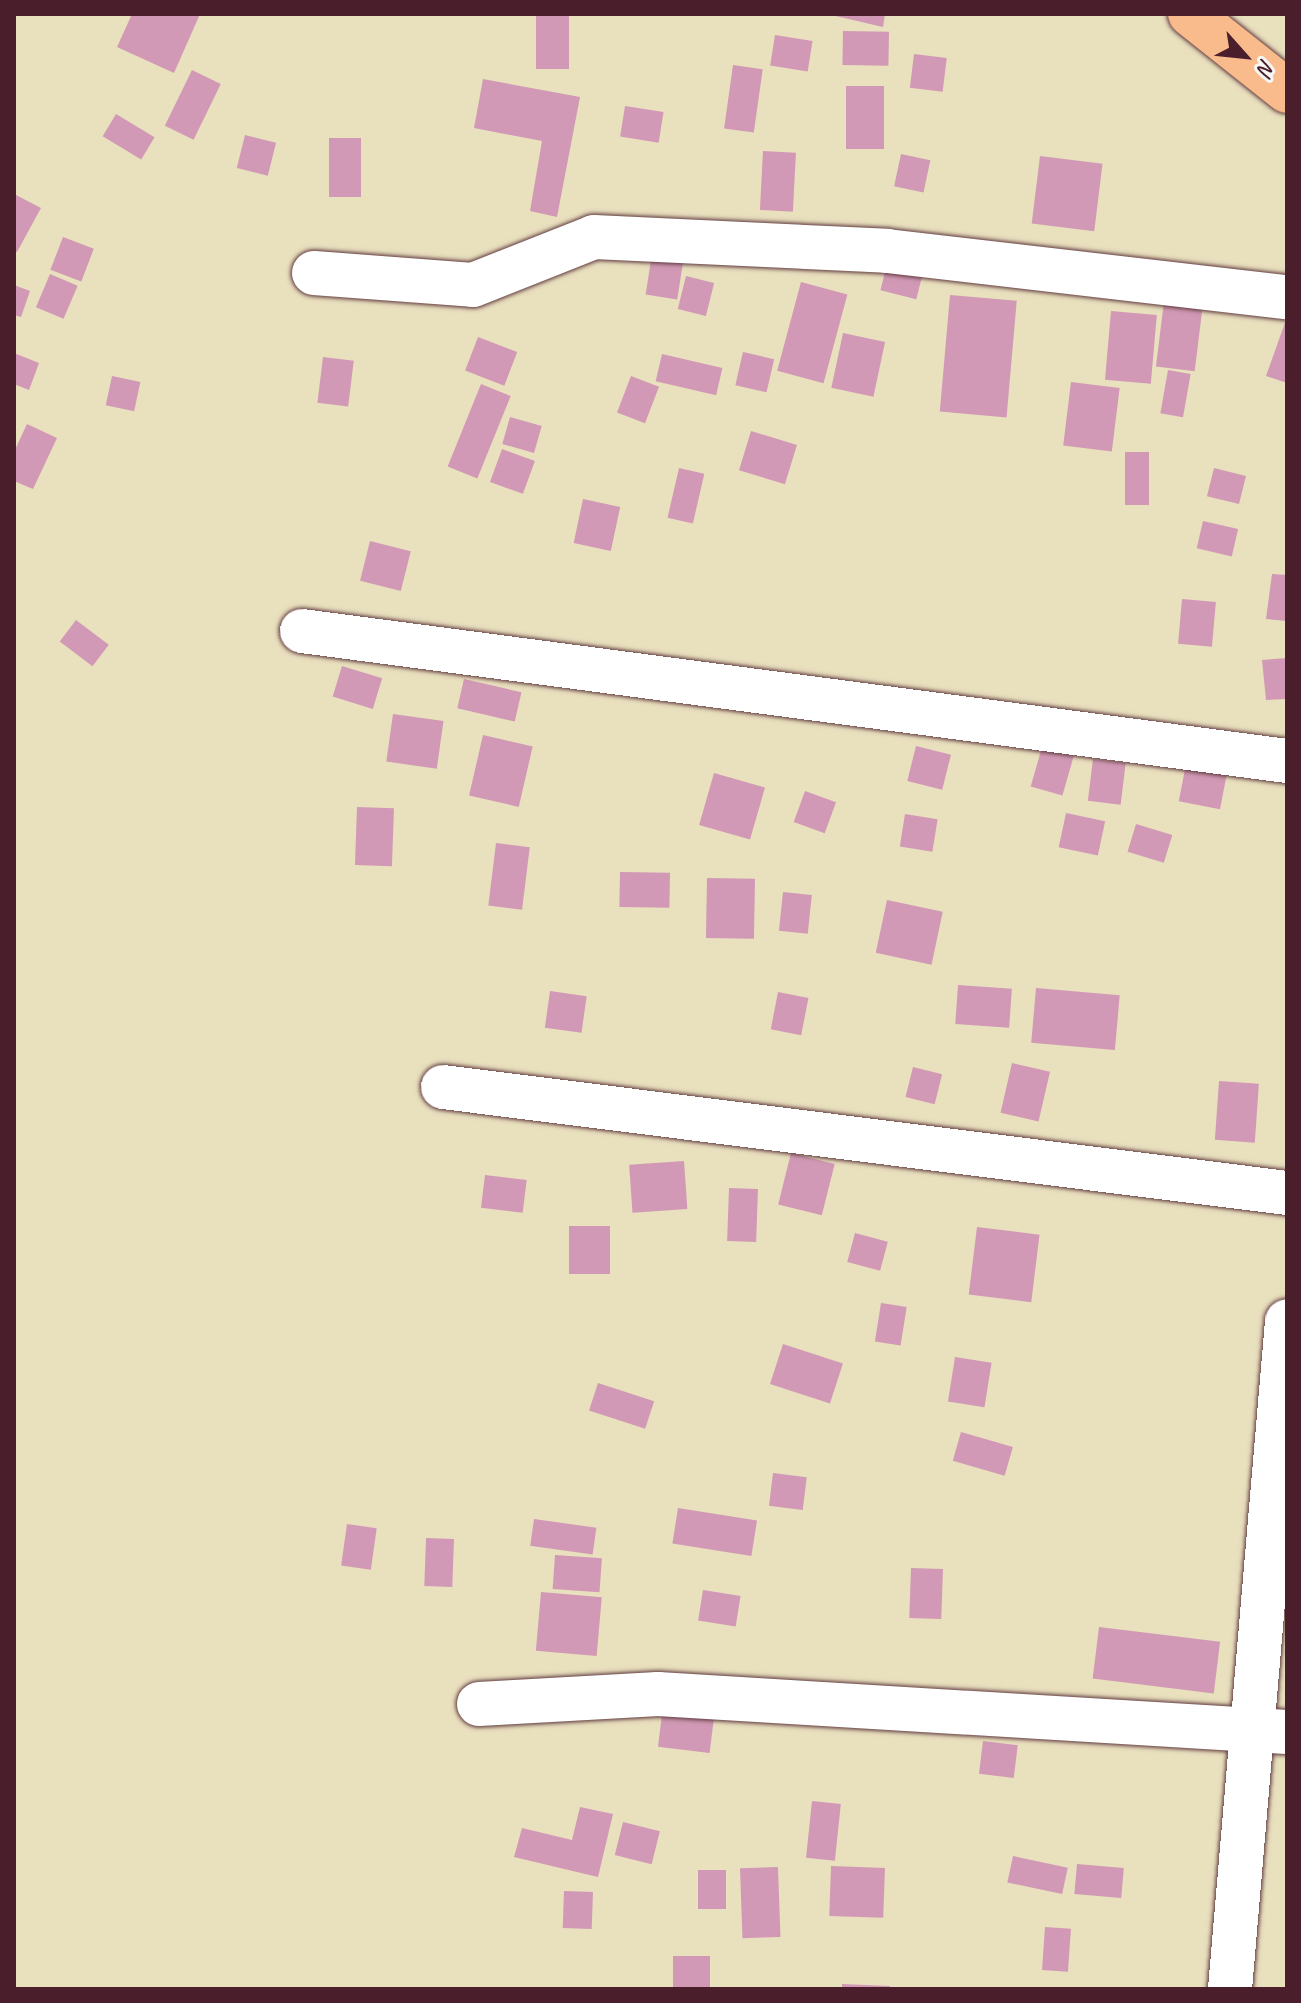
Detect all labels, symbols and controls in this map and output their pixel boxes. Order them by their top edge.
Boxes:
north arrow [1205,16,1285,96]
text: N [1251,54,1282,79]

